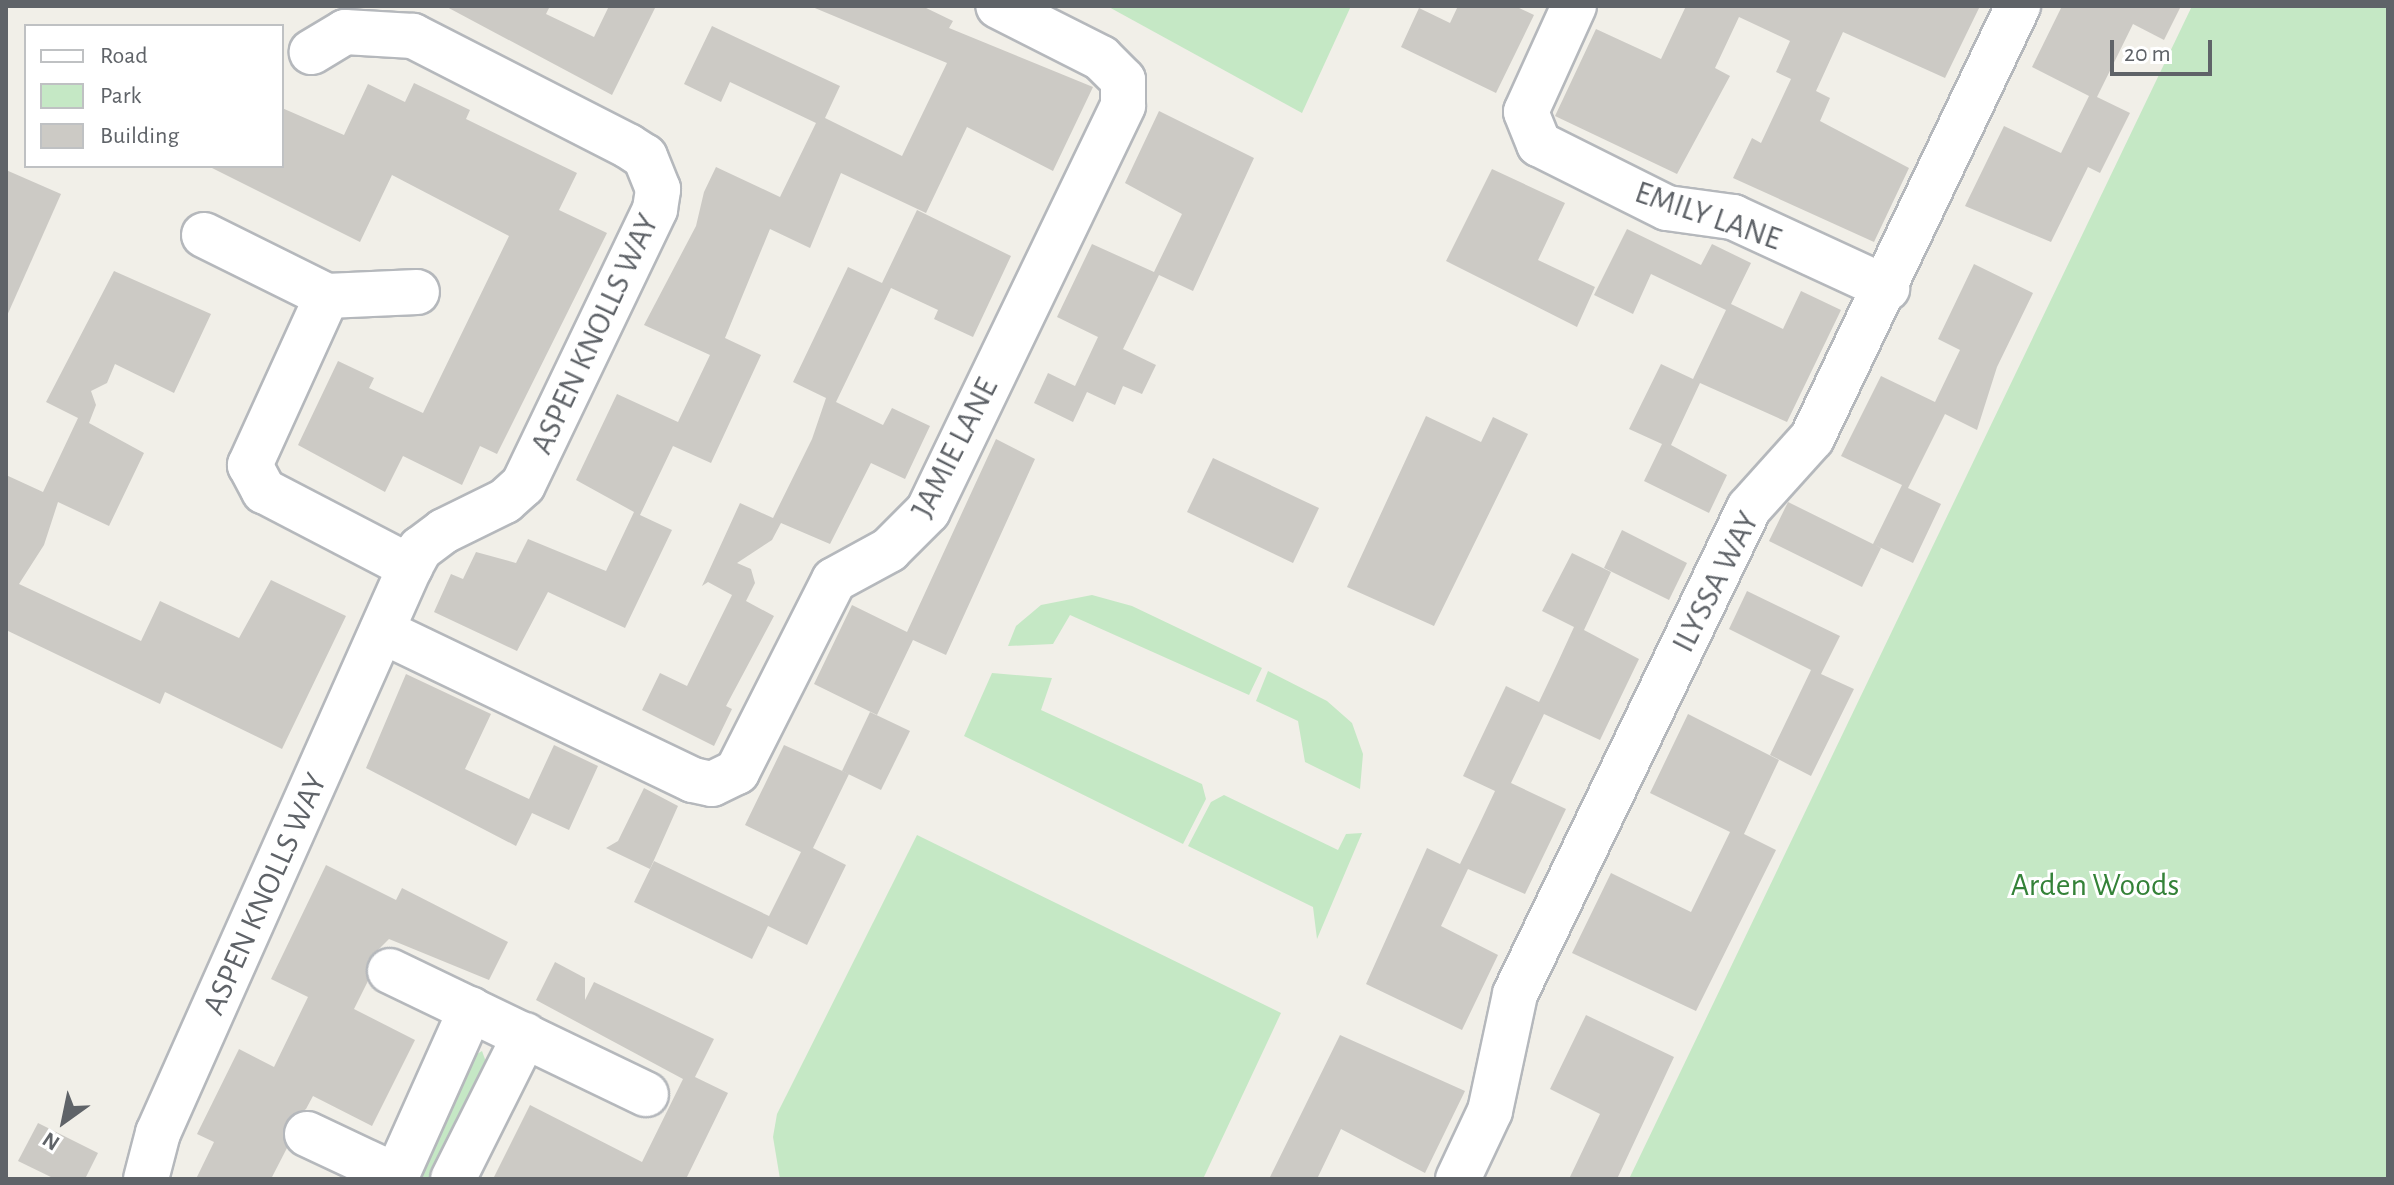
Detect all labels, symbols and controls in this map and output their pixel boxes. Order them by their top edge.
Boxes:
legend [24,24,284,168]
scale bar [2114,24,2216,74]
text: 20 m [2124,42,2171,66]
text: Road [100,44,148,68]
text: Park [100,84,141,108]
text: Building [100,124,179,148]
street label: EMILY LANE [1630,173,1786,259]
street label: ASPEN KNOLLS WAY [523,208,667,460]
street label: JAMIE LANE [903,372,1007,524]
street label: ILYSSA WAY [1664,505,1768,659]
street label: ASPEN KNOLLS WAY [194,767,336,1021]
park label: Arden Woods [2011,866,2179,904]
north arrow [24,1081,104,1161]
text: N [39,1128,63,1155]

